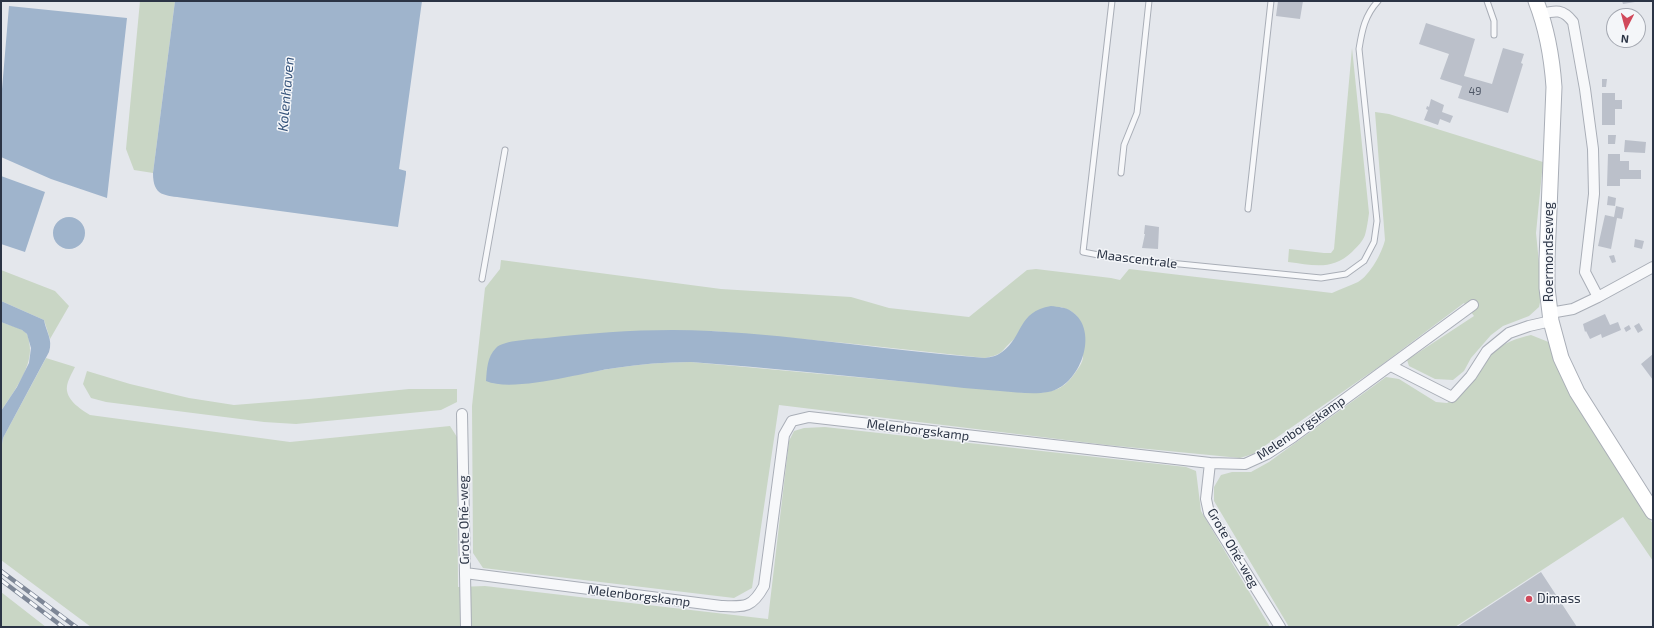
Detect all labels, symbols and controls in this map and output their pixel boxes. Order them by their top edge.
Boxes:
north arrow [1606,8,1646,48]
text: N [1620,33,1629,46]
water label: Kolenhaven [274,56,298,132]
house number: 49 [1468,84,1482,98]
street label: Roermondseweg [1541,202,1557,302]
street label: Maascentrale [1096,246,1178,272]
street label: Melenborgskamp [1254,393,1348,463]
street label: Melenborgskamp [866,416,970,444]
street label: Grote Ohé-weg [455,475,473,565]
street label: Grote Ohé-weg [1204,505,1262,591]
street label: Melenborgskamp [587,582,691,610]
place label: Dimass [1537,591,1581,607]
marker: Dimass [1524,594,1534,604]

